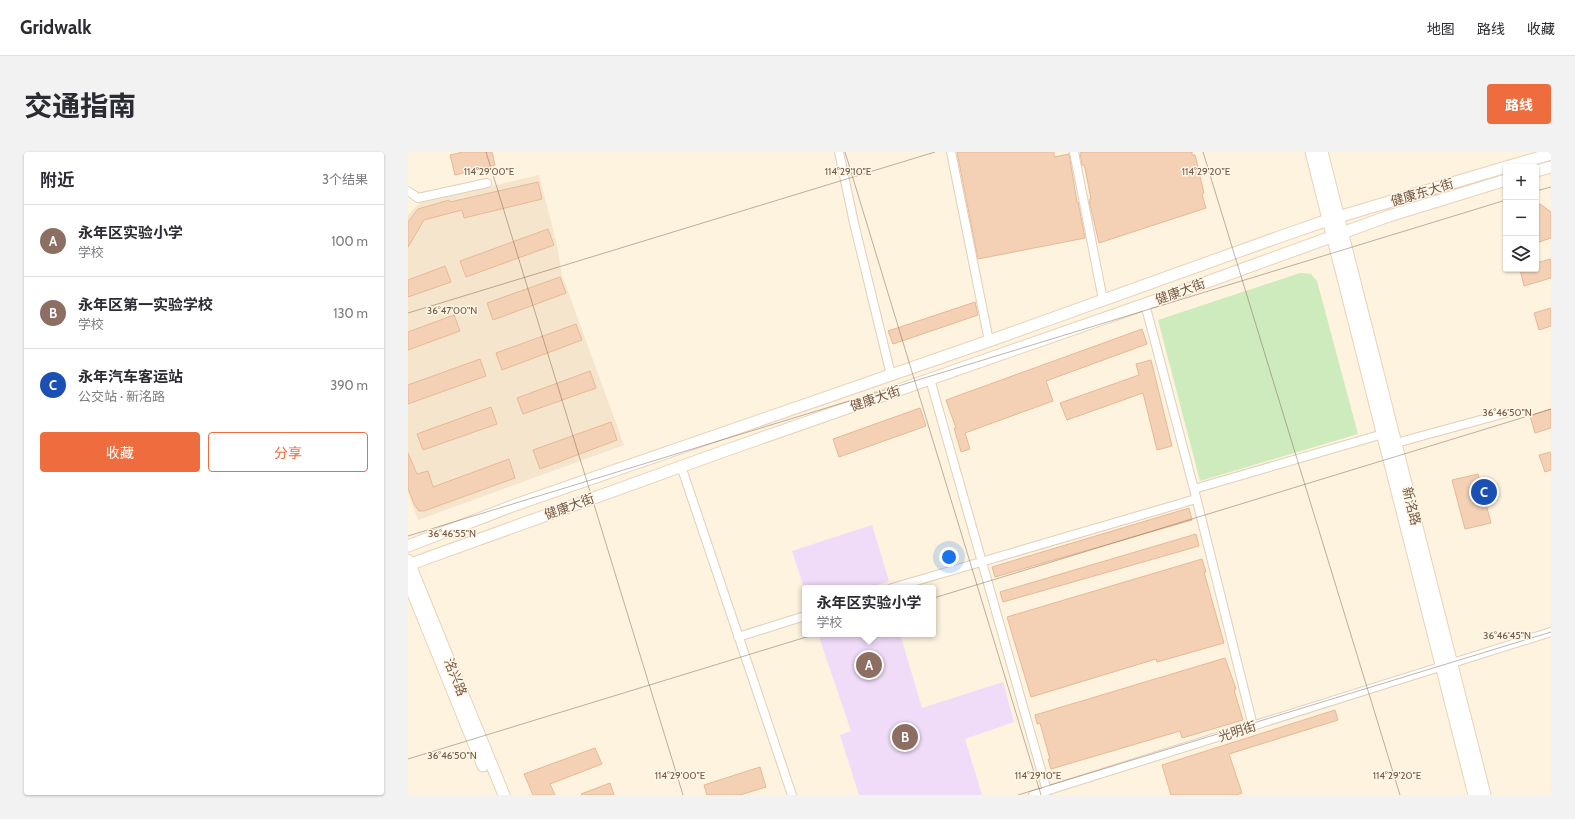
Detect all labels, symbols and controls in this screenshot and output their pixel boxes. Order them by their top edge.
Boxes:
text: Gridwalk [20,16,92,39]
text: 地图 [1427,20,1455,38]
text: 路线 [1477,20,1505,38]
text: 收藏 [1527,20,1555,38]
button: 路线 [1487,84,1551,124]
text: 交通指南 [24,89,136,123]
map controls [1503,164,1539,272]
button: + [1503,164,1539,200]
text: 114°29'00"E [464,165,515,178]
text: 114°29'10"E [825,165,872,178]
text: 114°29'20"E [1182,165,1231,178]
text: 附近 [40,170,74,190]
text: 3个结果 [322,171,368,187]
street label: 健康东大街 [1389,175,1455,209]
button: − [1503,200,1539,236]
text: 永年区实验小学 [78,224,183,242]
text: A [49,233,57,249]
text: 100 m [331,233,368,249]
button: layers [1503,236,1539,272]
text: 学校 [78,244,104,260]
street label: 健康大街 [1153,275,1207,307]
text: 永年区第一实验学校 [78,296,213,314]
text: 36°47'00"N [427,304,477,317]
text: B [49,305,57,321]
text: 130 m [333,305,368,321]
text: 学校 [78,316,104,332]
text: 永年汽车客运站 [78,368,183,386]
text: C [49,377,57,393]
text: 390 m [330,377,368,393]
street label: 健康大街 [848,382,902,414]
text: 公交站 · 新洺路 [78,388,165,404]
text: 36°46'50"N [1482,406,1532,419]
button: 收藏 [40,432,200,472]
button: 分享 [208,432,368,472]
pin: C [1471,477,1497,507]
street label: 新洺路 [1400,485,1424,527]
street label: 健康大街 [542,490,596,522]
text: 36°46'55"N [428,527,476,540]
your location [939,547,959,567]
popup [802,585,936,637]
text: 永年区实验小学 [816,594,922,612]
text: 学校 [816,614,843,630]
text: 36°46'45"N [1483,629,1531,642]
pin: A [856,650,882,680]
street label: 洺兴路 [441,656,471,698]
street label: 光明街 [1216,717,1258,745]
pin: B [892,722,918,752]
text: 36°46'50"N [427,749,477,762]
text: 114°29'00"E [655,769,706,782]
text: 114°29'10"E [1015,769,1062,782]
text: 114°29'20"E [1373,769,1422,782]

